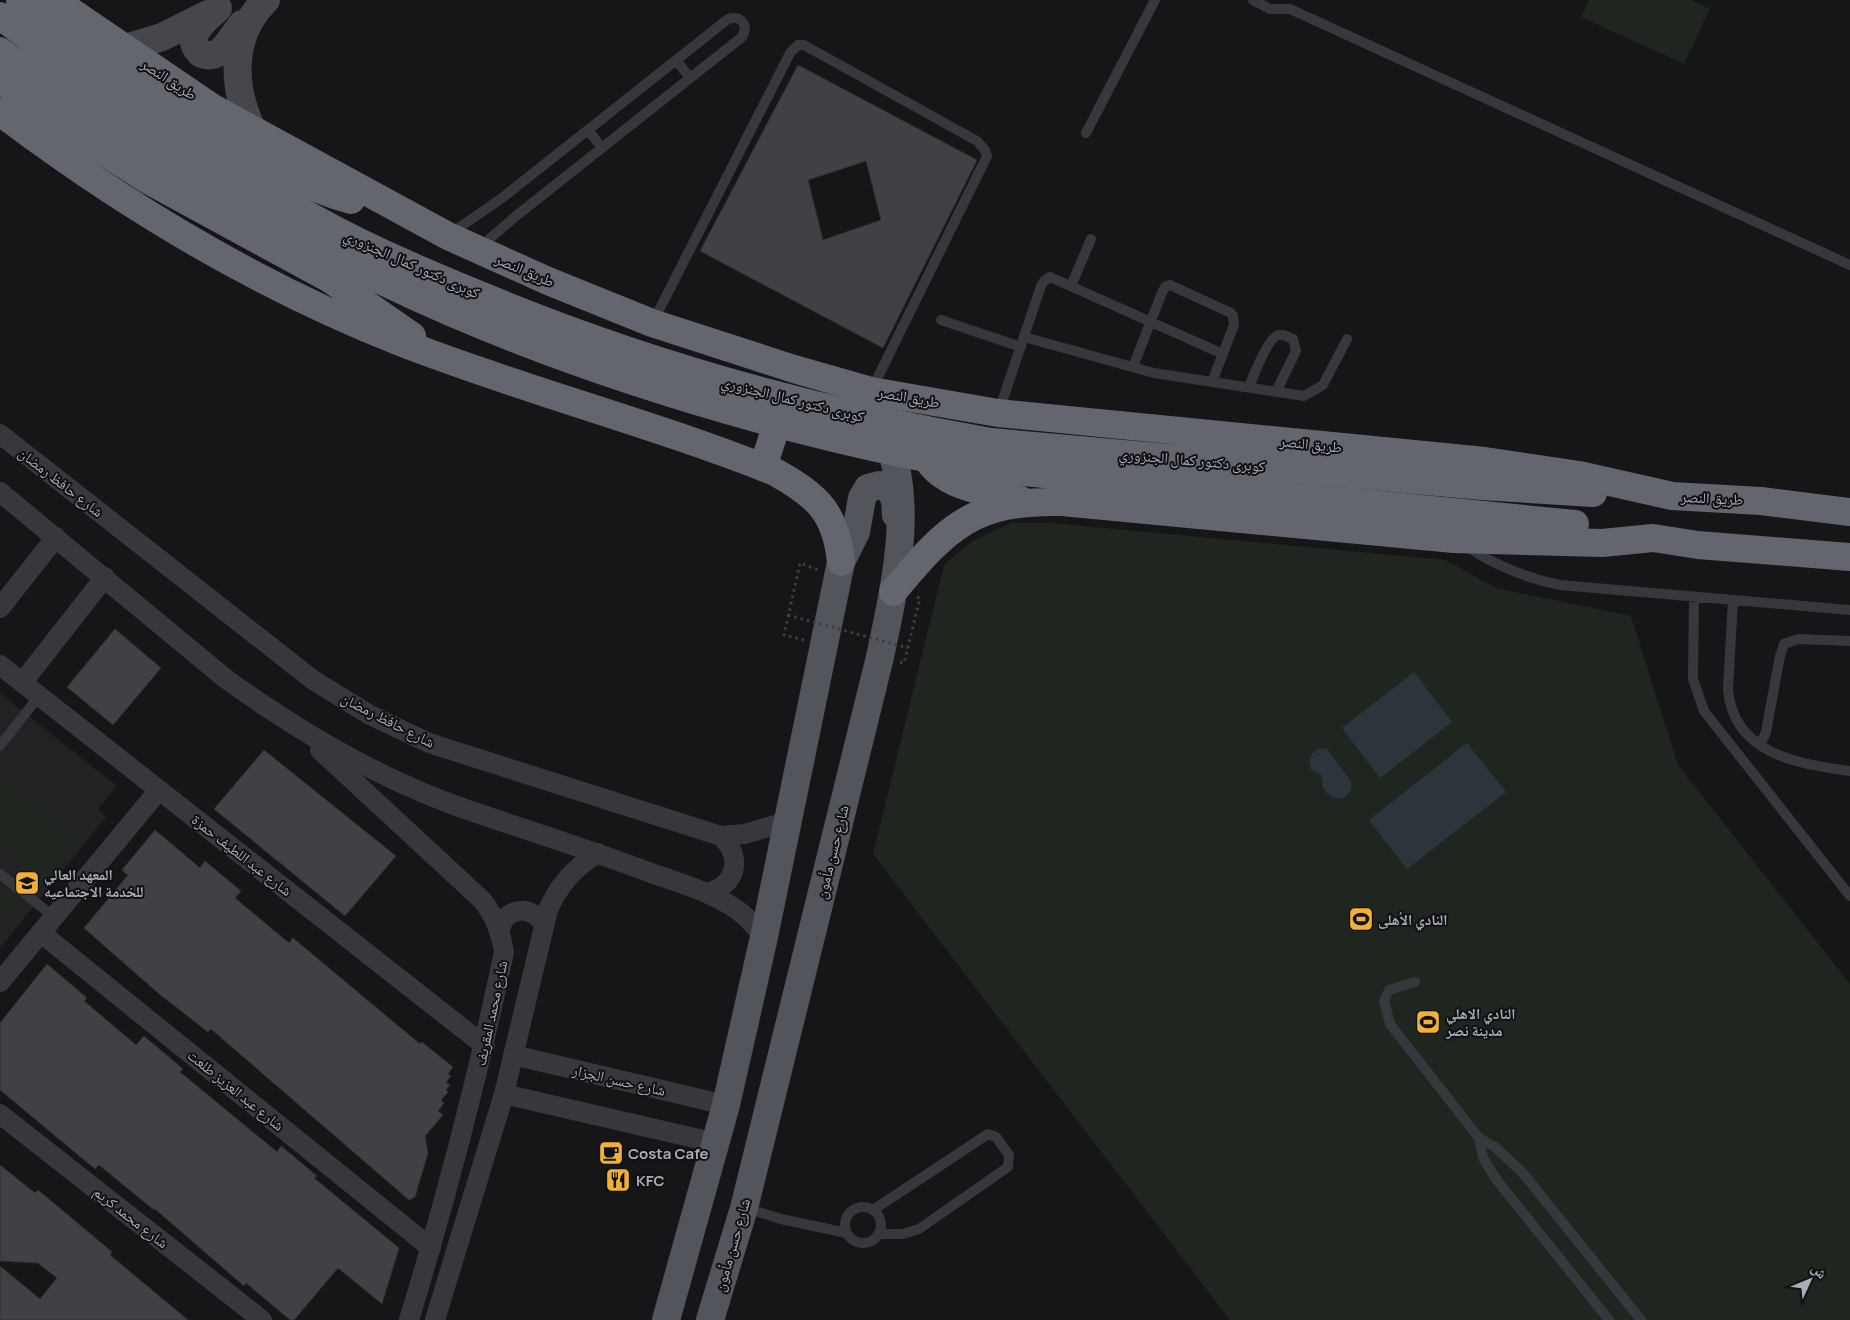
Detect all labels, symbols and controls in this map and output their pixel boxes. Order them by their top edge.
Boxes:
street label: طريق النصر [136,53,201,105]
street label: كوبرى دكتور كمال الجنزوري [340,225,483,305]
street label: طريق النصر [491,248,558,292]
street label: كوبرى دكتور كمال الجنزوري [719,371,867,429]
street label: طريق النصر [875,381,942,413]
street label: طريق النصر [1278,430,1343,458]
street label: شارع حافظ رمضان [14,442,108,522]
street label: كوبرى دكتور كمال الجنزوري [1118,443,1266,479]
street label: طريق النصر [1679,486,1744,510]
street label: شارع حافظ رمضان [337,687,439,753]
street label: شارع حسن مأمون [810,803,854,901]
street label: شارع عبد اللطيف حمزة [187,809,297,901]
place label: المعهد العالي للخدمة الاجتماعيه [44,864,143,902]
school or university icon: المعهد العالي للخدمة الاجتماعيه [14,870,40,896]
sports icon: النادي الأهلى [1348,906,1374,932]
place label: النادي الأهلى [1378,909,1448,931]
street label: شارع محمد المقريف [470,958,512,1067]
place label: النادي الاهلي مدينة نصر [1445,1003,1516,1041]
sports icon: النادي الاهلي مدينة نصر [1415,1009,1441,1035]
street label: شارع عبد العزيز طلعت [183,1044,289,1136]
street label: شارع حسن الجزار [569,1059,668,1101]
cafe icon: Costa Cafe [598,1140,624,1166]
place label: Costa Cafe [628,1143,709,1164]
restaurant icon: KFC [605,1167,631,1193]
place label: KFC [636,1170,665,1191]
street label: شارع محمد كريم [89,1181,173,1253]
street label: شارع حسن مأمون [709,1196,755,1294]
north arrow [1785,1255,1835,1305]
text: ش [1808,1259,1832,1283]

